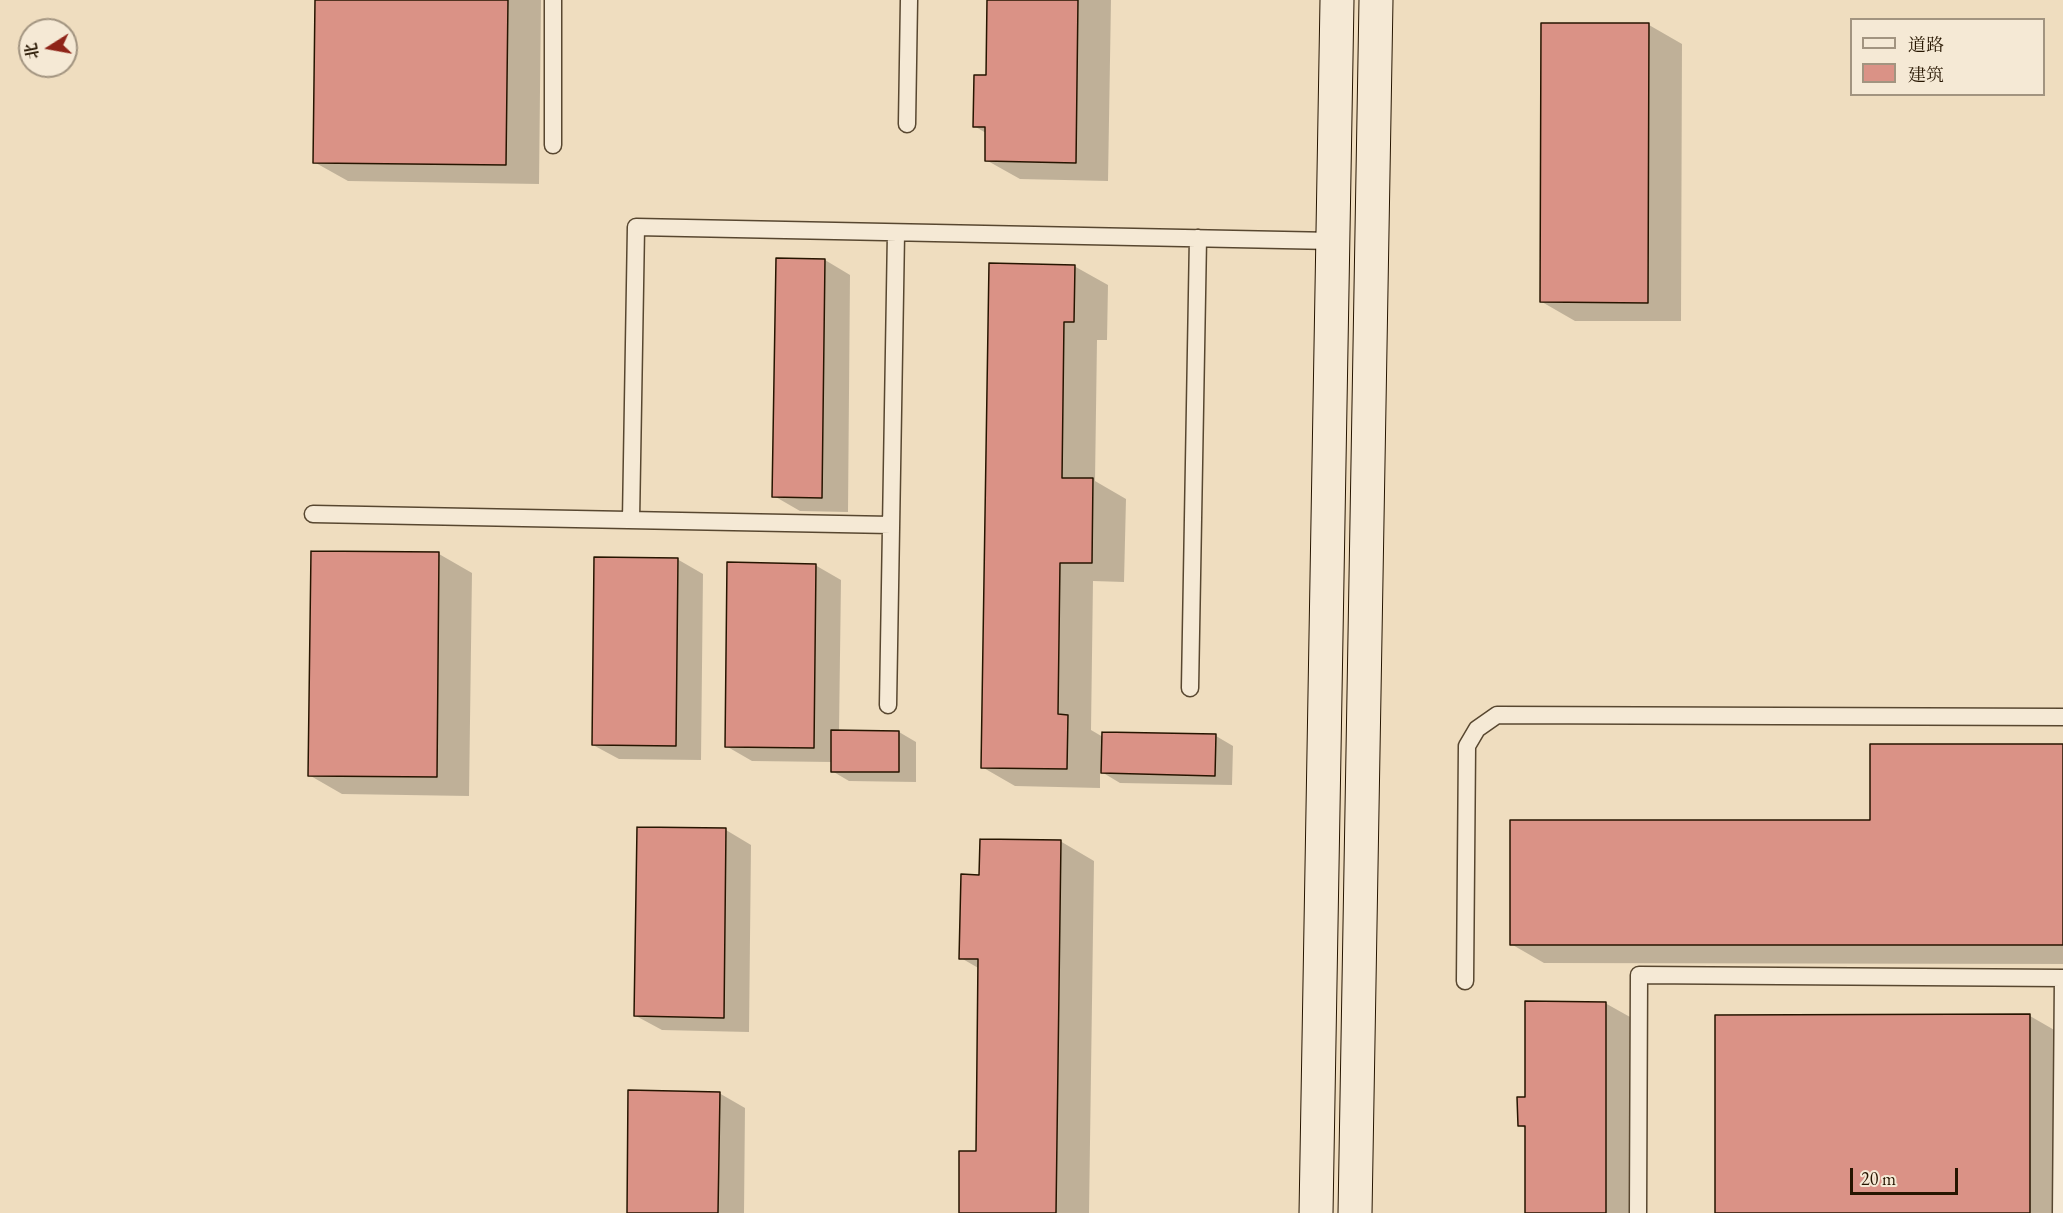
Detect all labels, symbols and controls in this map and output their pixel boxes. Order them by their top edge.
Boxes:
north arrow [18,18,78,78]
legend [1850,18,2045,96]
text: 道路 [1908,33,1944,56]
text: 北 [20,41,44,61]
text: 建筑 [1908,63,1944,86]
scale bar [1853,1156,1961,1194]
text: 20 m [1861,1167,1896,1190]

